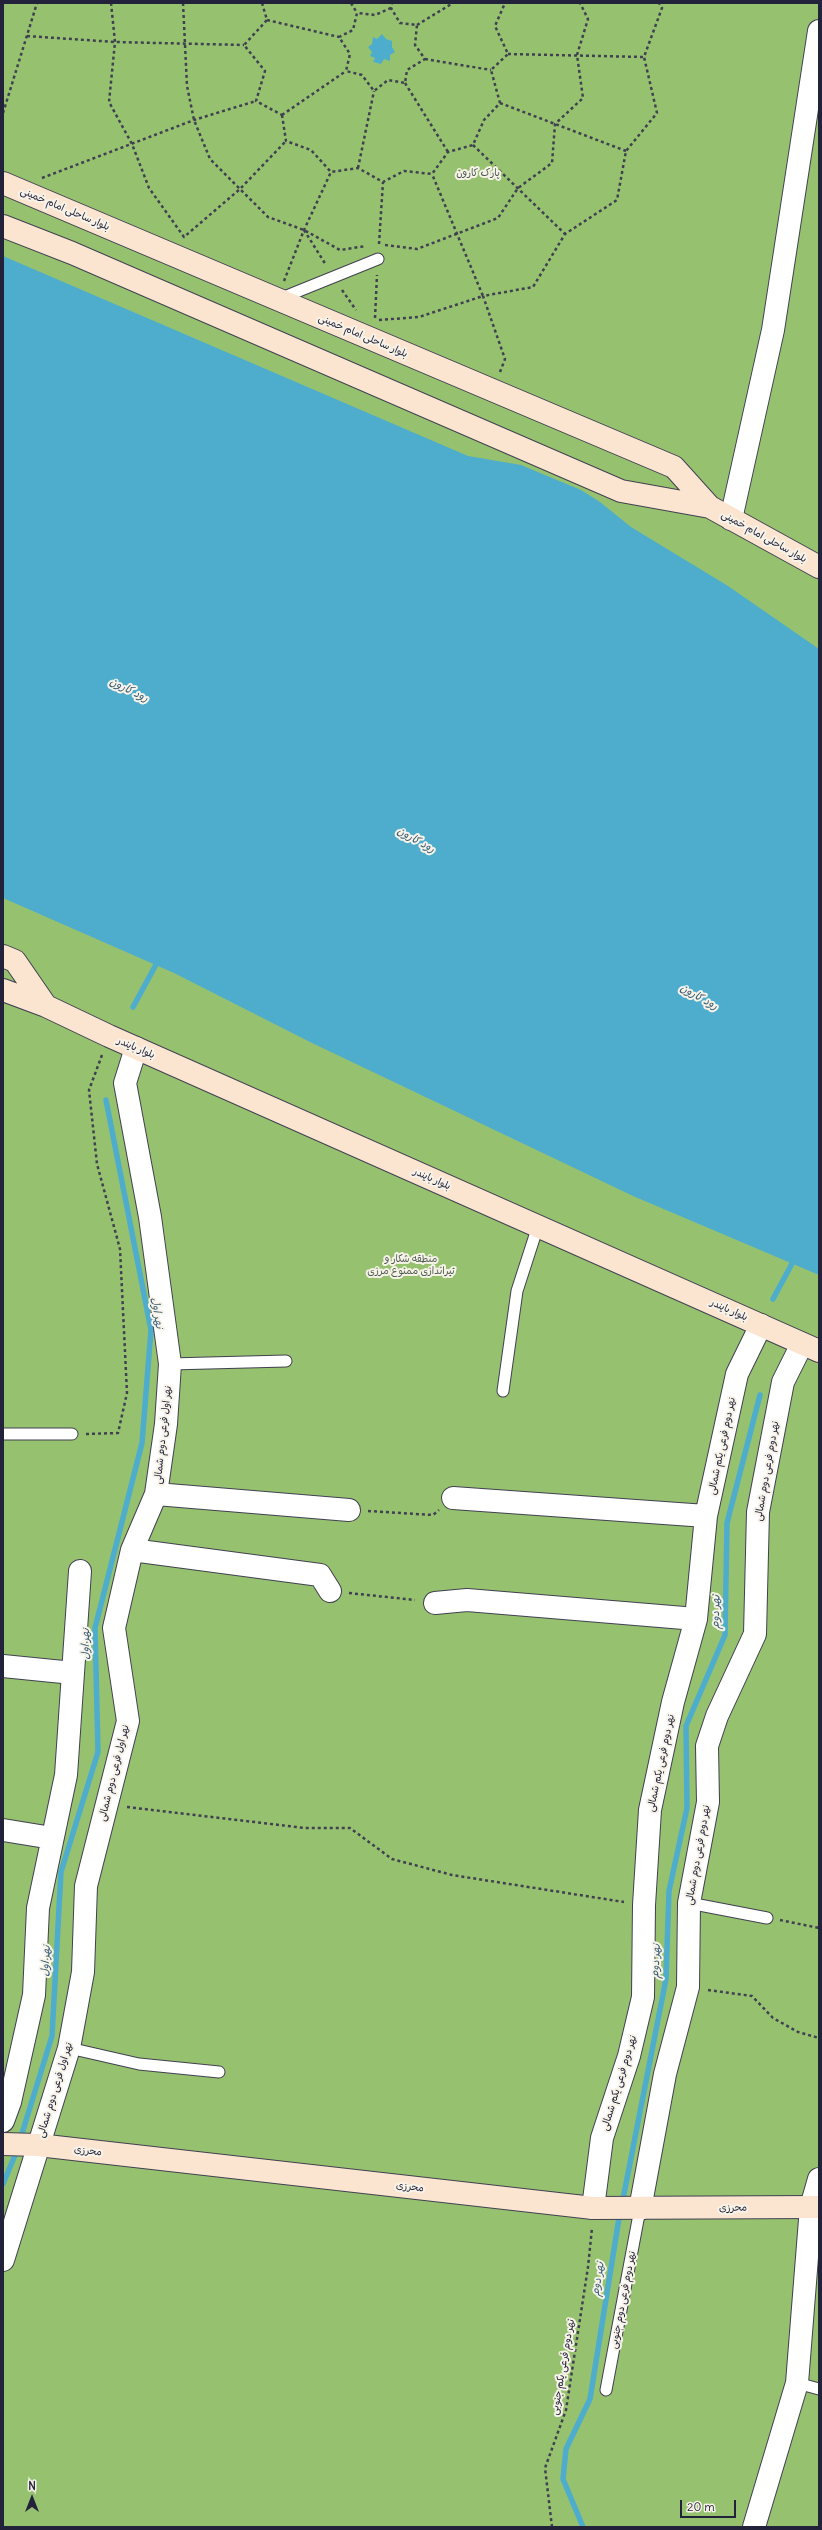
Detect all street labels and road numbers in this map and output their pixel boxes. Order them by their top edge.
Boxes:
street label: بلوار ساحلی امام خمینی [19,185,111,233]
street label: بلوار ساحلی امام خمینی [317,312,409,360]
street label: بلوار ساحلی امام خمینی [719,509,809,565]
street label: بلوار بایندر [115,1035,157,1061]
street label: بلوار بایندر [411,1165,453,1193]
street label: بلوار بایندر [708,1296,750,1324]
street label: نهر اول فرعی دوم شمالی [152,1385,174,1485]
street label: نهر دوم فرعی یکم شمالی [706,1396,738,1496]
street label: نهر دوم فرعی دوم شمالی [752,1420,782,1522]
street label: نهر دوم فرعی یکم شمالی [645,1713,677,1813]
street label: نهر اول فرعی دوم شمالی [96,1724,132,1822]
street label: نهر دوم فرعی دوم شمالی [683,1804,713,1906]
street label: نهر دوم فرعی یکم شمالی [599,2034,639,2132]
street label: نهر اول فرعی دوم شمالی [35,2041,75,2139]
street label: محرزی [73,2144,103,2158]
street label: محرزی [395,2180,425,2194]
street label: محرزی [719,2202,747,2214]
street label: نهر دوم فرعی دوم جنوبی [608,2250,638,2350]
street label: نهر دوم فرعی یکم جنوبی [549,2318,577,2416]

